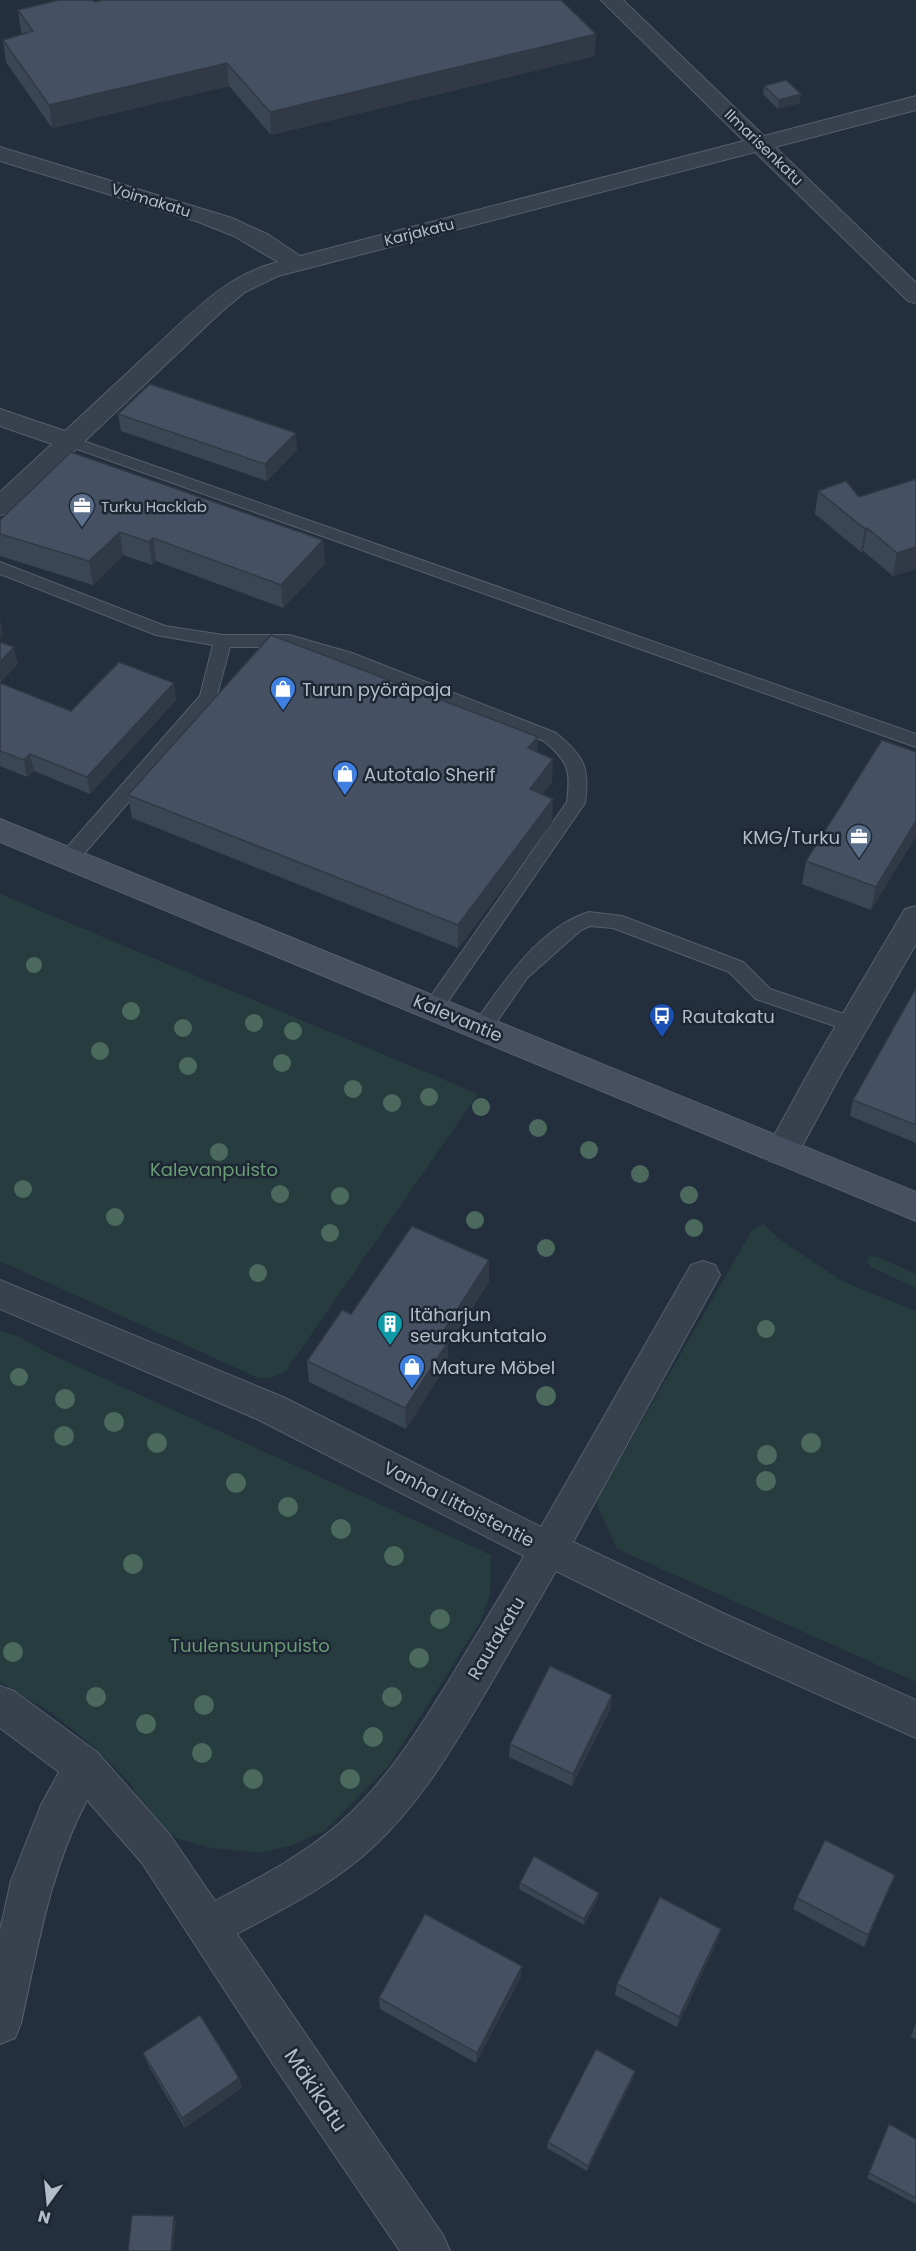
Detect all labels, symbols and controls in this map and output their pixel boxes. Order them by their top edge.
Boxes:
street label: Ilmarisenkatu [720,104,808,190]
street label: Voimakatu [109,178,193,222]
street label: Karjakatu [382,213,456,251]
office icon: Turku Hacklab [67,491,97,529]
place label: Turku Hacklab [101,496,207,517]
shop icon: Turun pyöräpaja [268,674,298,712]
place label: Turun pyöräpaja [302,677,452,702]
shop icon: Autotalo Sherif [330,759,360,797]
place label: Autotalo Sherif [364,762,496,787]
office icon: KMG/Turku [844,822,874,860]
place label: KMG/Turku [742,825,840,850]
street label: Kalevantie [410,988,506,1048]
bus stop icon: Rautakatu [647,1001,677,1039]
place label: Rautakatu [682,1004,775,1029]
park label: Kalevanpuisto [150,1157,278,1182]
place label: Itäharjun seurakuntatalo [410,1302,547,1348]
building icon: Itäharjun seurakuntatalo [375,1309,405,1347]
shop icon: Mature Möbel [397,1352,427,1390]
place label: Mature Möbel [432,1355,555,1380]
street label: Vanha Littoistentie [379,1455,539,1553]
street label: Rautakatu [461,1592,531,1684]
park label: Tuulensuunpuisto [170,1633,330,1658]
street label: Mäkikatu [278,2043,354,2137]
north arrow [18,2173,78,2233]
text: N [35,2204,53,2230]

